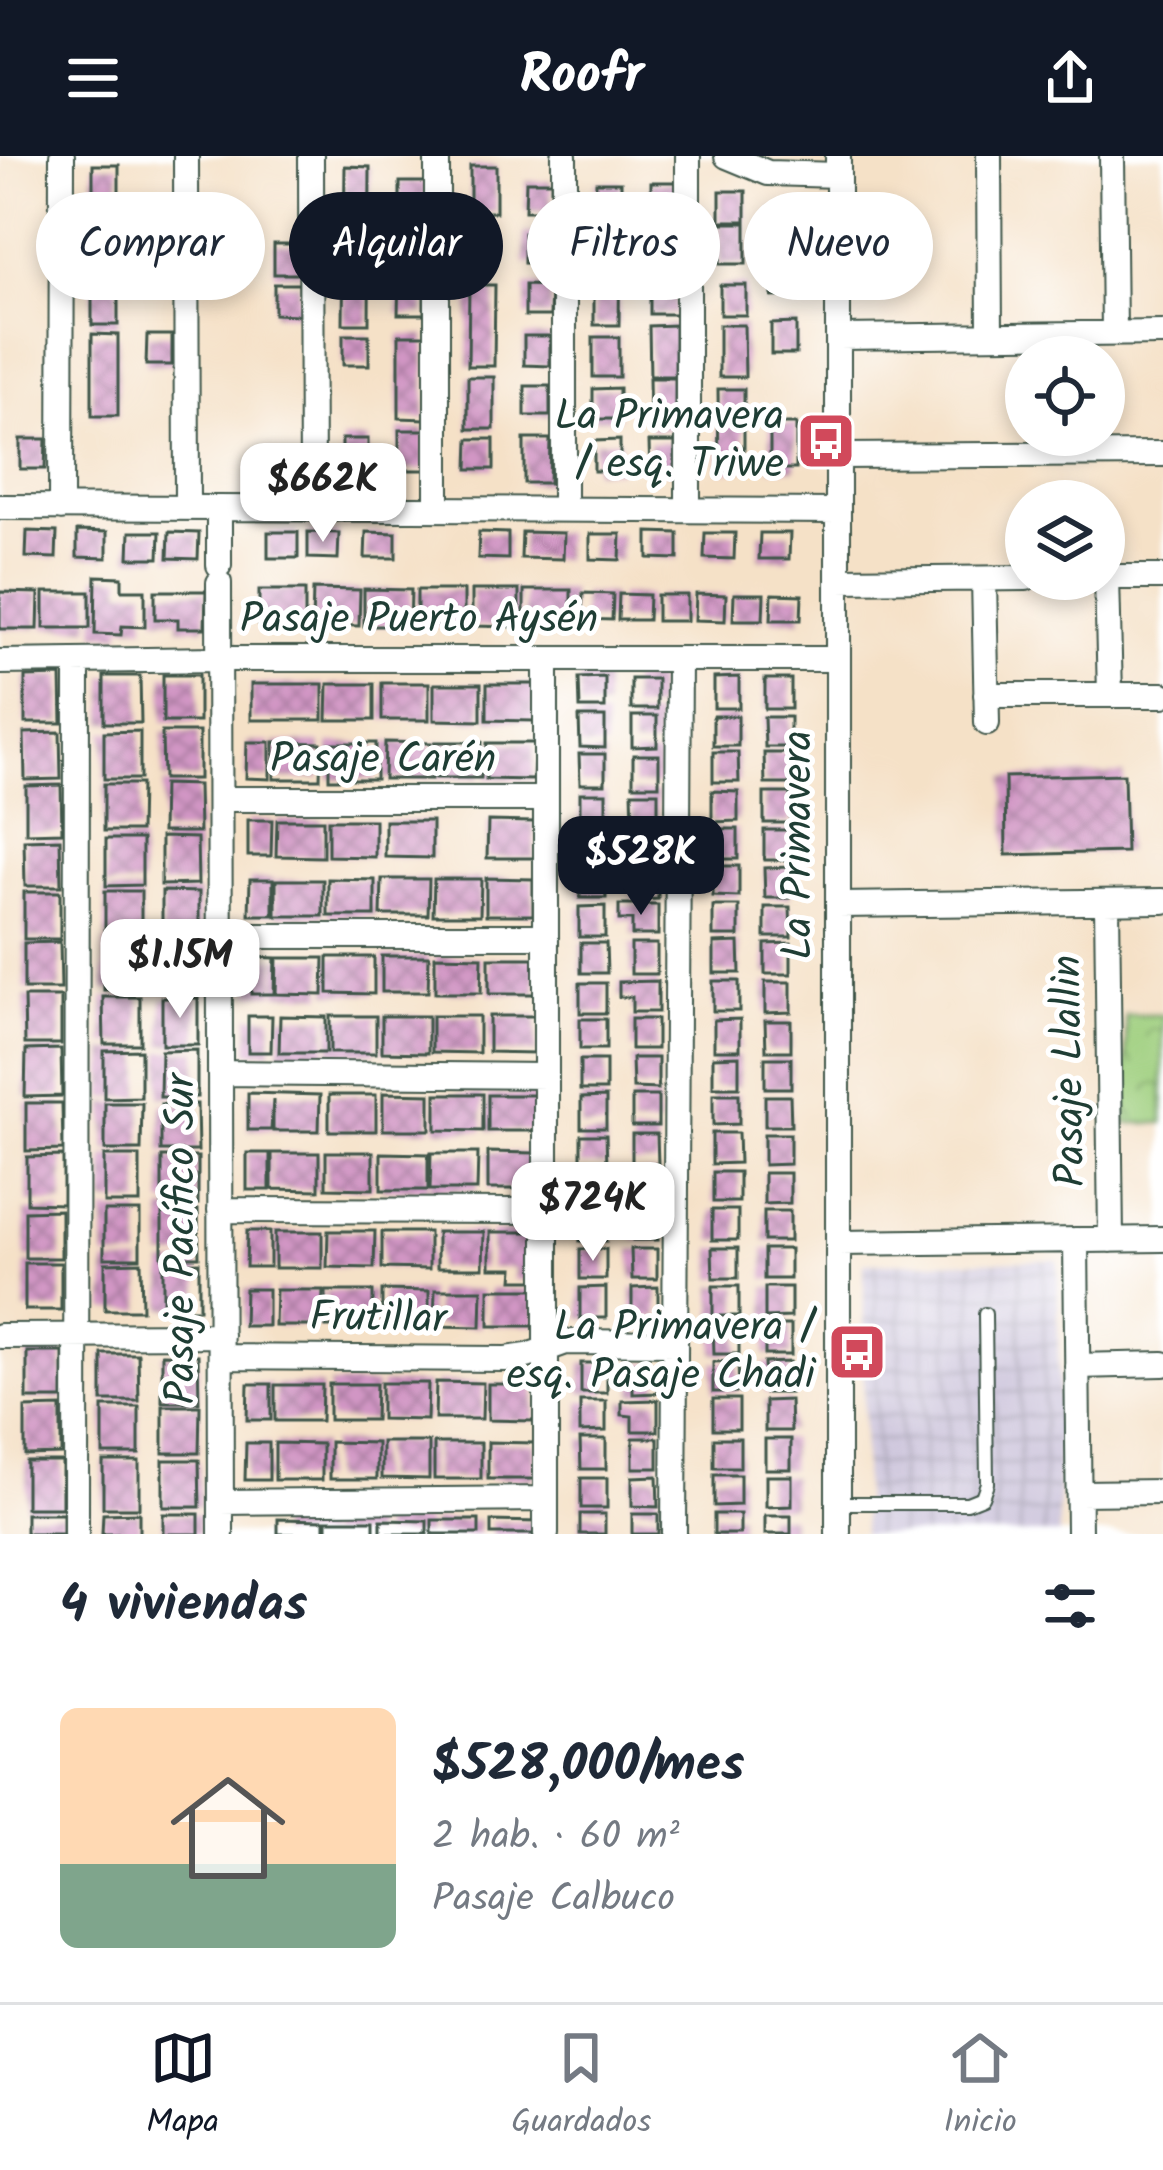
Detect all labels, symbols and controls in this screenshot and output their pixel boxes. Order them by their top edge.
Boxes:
text: Roofr [519,35,644,121]
icon: menu [60,45,126,111]
icon: share [1037,45,1103,111]
chip: Comprar [36,192,265,300]
chip: Alquilar [289,192,503,300]
chip: Filtros [527,192,720,300]
chip: Nuevo [744,192,933,300]
map controls [1005,336,1125,600]
button: locate [1005,336,1125,456]
place label: La Primavera / esq. Triwe [554,384,784,499]
bus stop icon: La Primavera / esq. Triwe [795,410,857,472]
pin: $662K [239,443,407,545]
text: $662K [267,451,379,513]
button: layers [1005,480,1125,600]
street label: Pasaje Puerto Aysén [240,587,598,654]
street label: Pasaje Carén [270,727,496,794]
street label: La Primavera [766,730,833,960]
pin: $528K [557,816,725,918]
text: $528K [585,824,697,886]
pin: $1.15M [82,919,278,1021]
text: $1.15M [127,927,233,989]
street label: Pasaje Llallin [1034,954,1106,1188]
street label: Pasaje Pacífico Sur [149,1071,216,1404]
pin: $724K [509,1162,677,1264]
text: $724K [539,1170,647,1232]
street label: Frutillar [309,1284,449,1354]
place label: La Primavera / esq. Pasaje Chadi [507,1295,818,1410]
bus stop icon: La Primavera / esq. Pasaje Chadi [826,1321,888,1383]
text: 4 viviendas [60,1566,307,1647]
icon: filters [1037,1573,1103,1639]
text: $528,000/mes [432,1726,745,1807]
icon: home [156,1756,300,1900]
text: 2 hab. · 60 m² [432,1807,680,1869]
text: Pasaje Calbuco [432,1869,675,1931]
tab: Mapa [146,2025,219,2150]
tab: Guardados [511,2025,651,2150]
tab: Inicio [944,2025,1017,2150]

